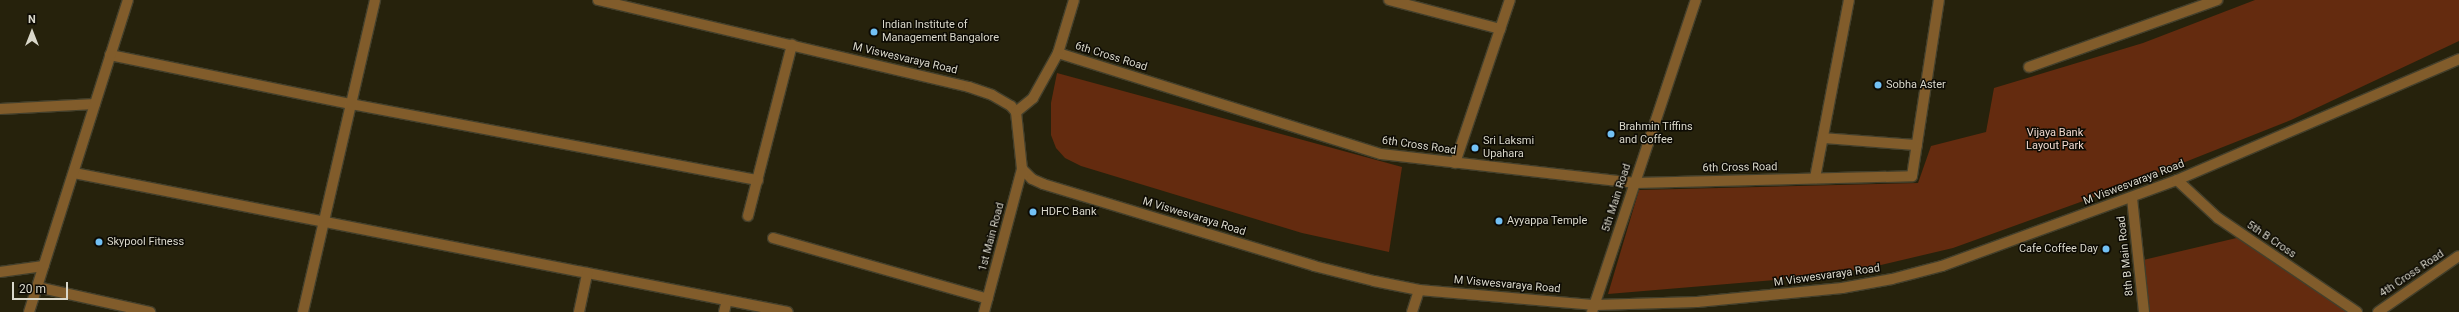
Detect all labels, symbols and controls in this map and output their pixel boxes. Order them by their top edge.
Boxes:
north arrow [12,12,52,52]
text: N [28,13,36,26]
place label: Indian Institute of Management Bangalore [882,19,999,45]
marker: Indian Institute of Management Bangalore [869,27,879,37]
street label: 6th Cross Road [1073,40,1149,74]
street label: M Viswesvaraya Road [851,41,959,77]
place label: Sobha Aster [1886,78,1946,92]
marker: Sobha Aster [1873,80,1883,90]
place label: Brahmin Tiffins and Coffee [1619,121,1693,147]
park label: Vijaya Bank Layout Park [2026,127,2084,153]
marker: Brahmin Tiffins and Coffee [1606,129,1616,139]
street label: 6th Cross Road [1381,134,1457,158]
place label: Sri Laksmi Upahara [1483,135,1534,161]
marker: Sri Laksmi Upahara [1470,143,1480,153]
street label: M Viswesvaraya Road [2082,158,2186,208]
street label: 6th Cross Road [1702,161,1778,175]
street label: 5th Main Road [1600,162,1634,234]
street label: M Viswesvaraya Road [1141,195,1247,239]
street label: 1st Main Road [977,201,1007,273]
place label: HDFC Bank [1041,205,1097,219]
marker: HDFC Bank [1028,207,1038,217]
place label: Ayyappa Temple [1507,214,1587,228]
street label: 8th B Main Road [2115,215,2137,297]
marker: Ayyappa Temple [1494,216,1504,226]
street label: 5th B Cross [2244,219,2298,261]
place label: Skypool Fitness [107,235,184,249]
marker: Skypool Fitness [94,237,104,247]
place label: Cafe Coffee Day [2019,242,2098,256]
marker: Cafe Coffee Day [2101,244,2111,254]
street label: 4th Cross Road [2377,248,2447,300]
street label: M Viswesvaraya Road [1773,262,1881,290]
scale bar [14,274,70,300]
street label: M Viswesvaraya Road [1453,274,1561,296]
text: 20 m [19,282,46,296]

